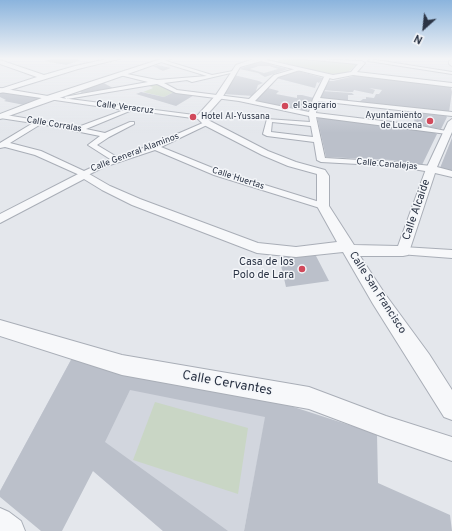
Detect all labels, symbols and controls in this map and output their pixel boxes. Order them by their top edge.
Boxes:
north arrow [404,8,444,48]
text: N [412,31,425,47]
street label: Calle Veracruz [96,99,154,117]
marker: el Sagrario [280,101,290,111]
place label: el Sagrario [293,101,337,111]
place label: Ayuntamiento de Lucena [365,111,422,132]
marker: Hotel Al-Yussana [188,112,198,122]
place label: Hotel Al-Yussana [201,112,270,122]
street label: Calle Corralas [26,115,82,135]
marker: Ayuntamiento de Lucena [425,116,435,126]
street label: Calle General Alaminos [89,131,181,175]
street label: Calle Canalejas [356,157,418,173]
street label: Calle Huertas [210,165,266,193]
street label: Calle Alcaide [400,178,434,242]
street label: Calle San Francisco [346,249,408,337]
place label: Casa de los Polo de Lara [233,256,294,282]
marker: Casa de los Polo de Lara [297,264,307,274]
street label: Calle Cervantes [181,368,273,400]

